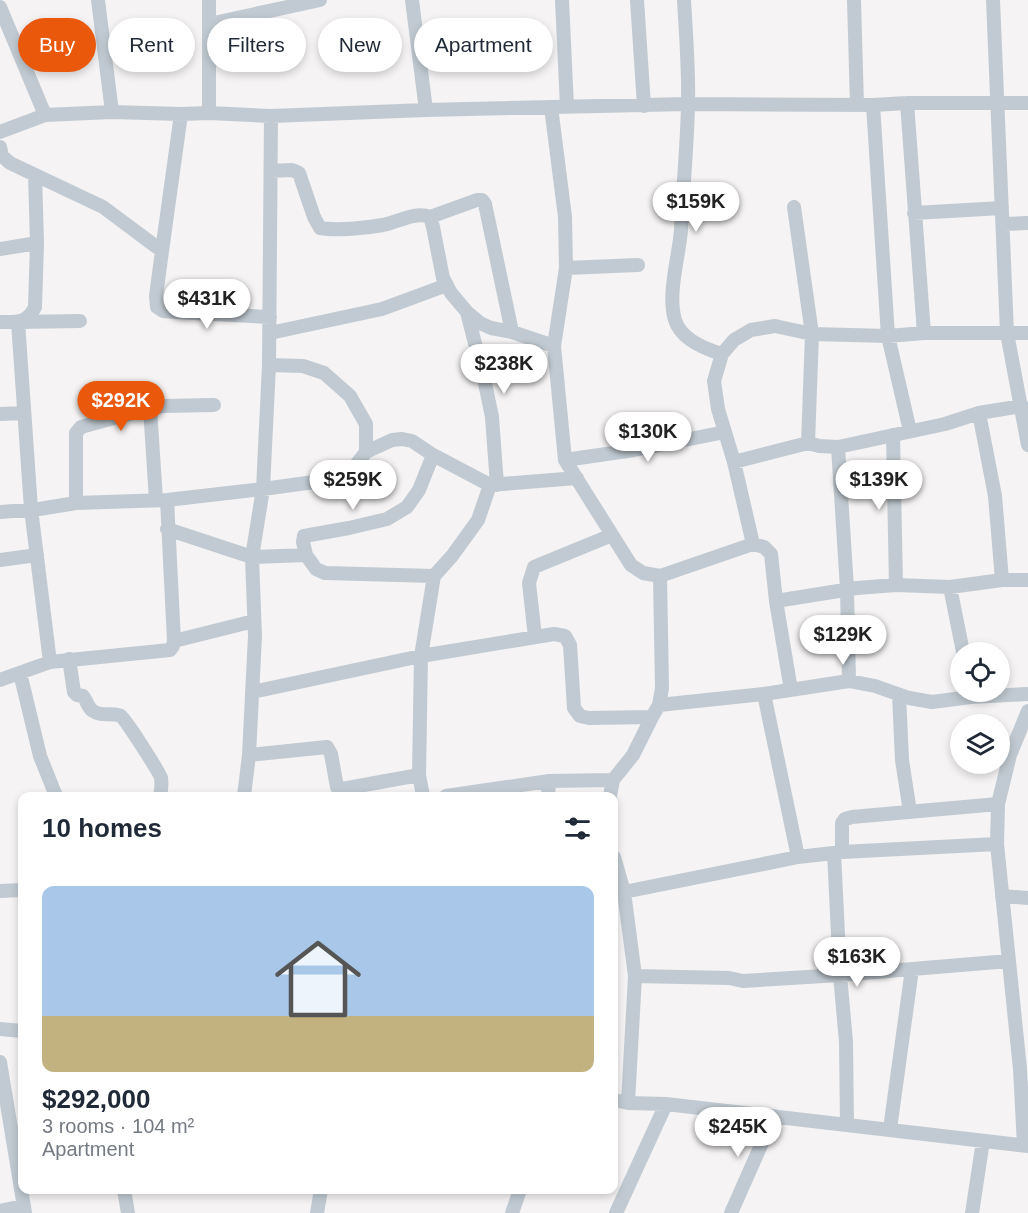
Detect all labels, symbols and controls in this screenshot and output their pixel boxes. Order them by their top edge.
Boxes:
chip: Buy [18,18,96,72]
chip: Rent [108,18,195,72]
chip: Filters [207,18,306,72]
chip: New [318,18,402,72]
chip: Apartment [414,18,553,72]
pin: $159K [654,182,738,233]
text: $159K [667,190,725,212]
pin: $431K [165,279,249,330]
text: $431K [178,287,236,309]
pin: $238K [462,344,546,395]
text: $238K [475,352,533,374]
pin: $292K [79,381,163,432]
text: $292K [92,389,150,411]
pin: $130K [606,412,690,463]
text: $130K [619,420,677,442]
pin: $259K [311,460,395,511]
pin: $139K [837,460,921,511]
text: $259K [324,468,382,490]
text: $139K [850,468,908,490]
pin: $129K [801,615,885,666]
text: $129K [814,623,872,645]
map controls [950,642,1010,774]
button: locate [950,642,1010,702]
button: layers [950,714,1010,774]
icon: filters [561,812,594,845]
text: 10 homes [42,813,162,843]
icon: home [264,925,372,1033]
pin: $163K [815,937,899,988]
text: $163K [828,945,886,967]
text: $292,000 [42,1084,150,1114]
pin: $245K [696,1107,780,1158]
text: 3 rooms · 104 m² [42,1115,194,1137]
text: $245K [709,1115,767,1137]
text: Apartment [42,1138,134,1160]

